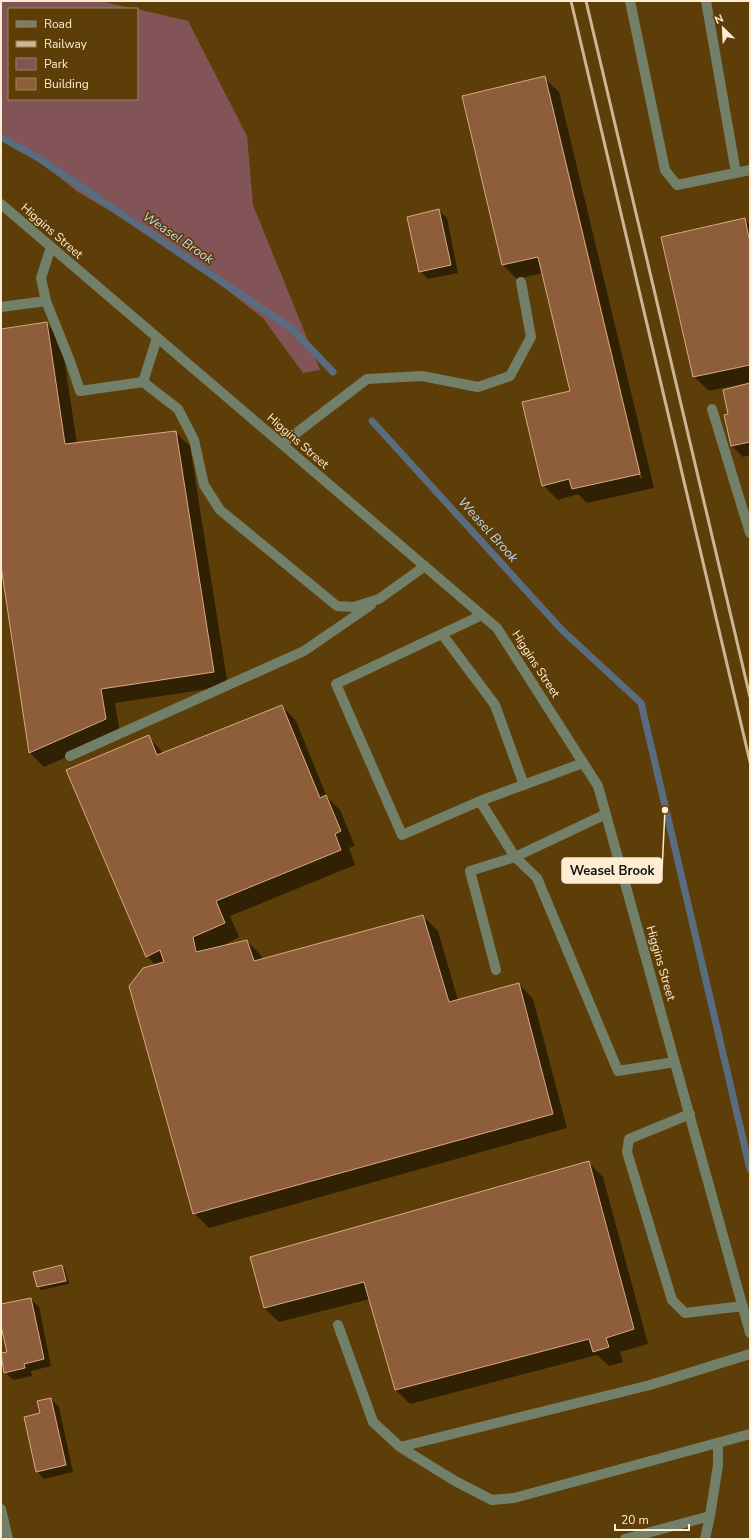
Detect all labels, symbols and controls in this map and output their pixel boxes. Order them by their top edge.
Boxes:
legend [8,8,138,100]
north arrow [703,8,743,48]
text: N [712,11,726,28]
text: Road [44,16,72,32]
text: Railway [44,36,88,52]
text: Park [44,56,69,72]
text: Building [44,76,89,92]
street label: Higgins Street [18,200,87,263]
water label: Weasel Brook [139,208,217,269]
street label: Higgins Street [264,410,333,473]
water label: Weasel Brook [454,493,522,567]
street label: Higgins Street [508,627,564,701]
callout: Weasel Brook [562,858,662,883]
text: Weasel Brook [570,862,655,880]
street label: Higgins Street [643,924,680,1003]
scale bar [615,1506,689,1532]
text: 20 m [621,1512,649,1528]

